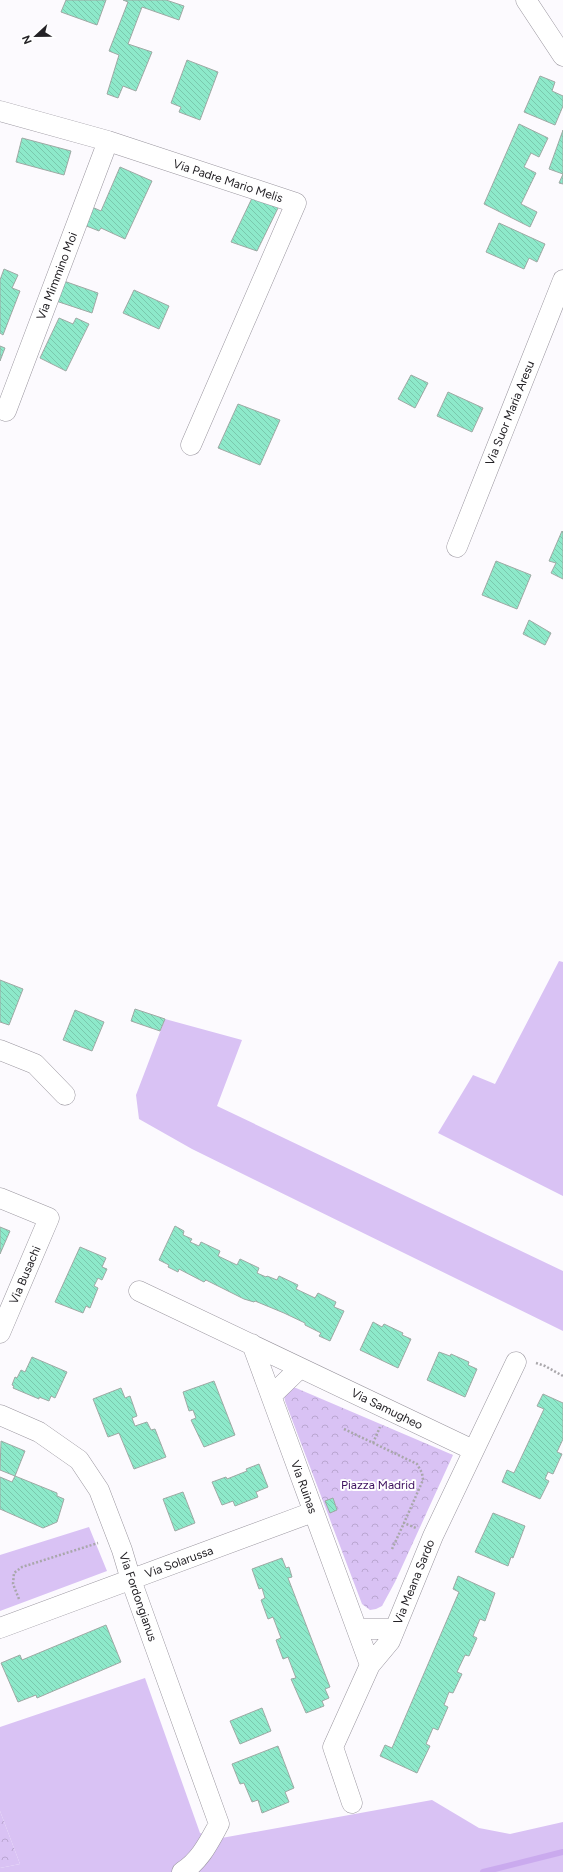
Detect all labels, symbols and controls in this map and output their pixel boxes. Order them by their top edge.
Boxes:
north arrow [16,16,56,56]
text: N [20,33,35,46]
street label: Via Padre Mario Melis [171,157,285,205]
street label: Via Mimmino Moi [34,230,80,322]
street label: Via Suor Maria Aresu [483,359,537,467]
street label: Via Busachi [6,1244,44,1306]
street label: Via Samugheo [349,1386,425,1432]
street label: Via Ruinas [288,1458,320,1516]
park label: Piazza Madrid [341,1478,415,1492]
street label: Via Meana Sardo [391,1537,437,1626]
street label: Via Solarussa [143,1543,215,1581]
street label: Via Fordongianus [116,1551,160,1644]

